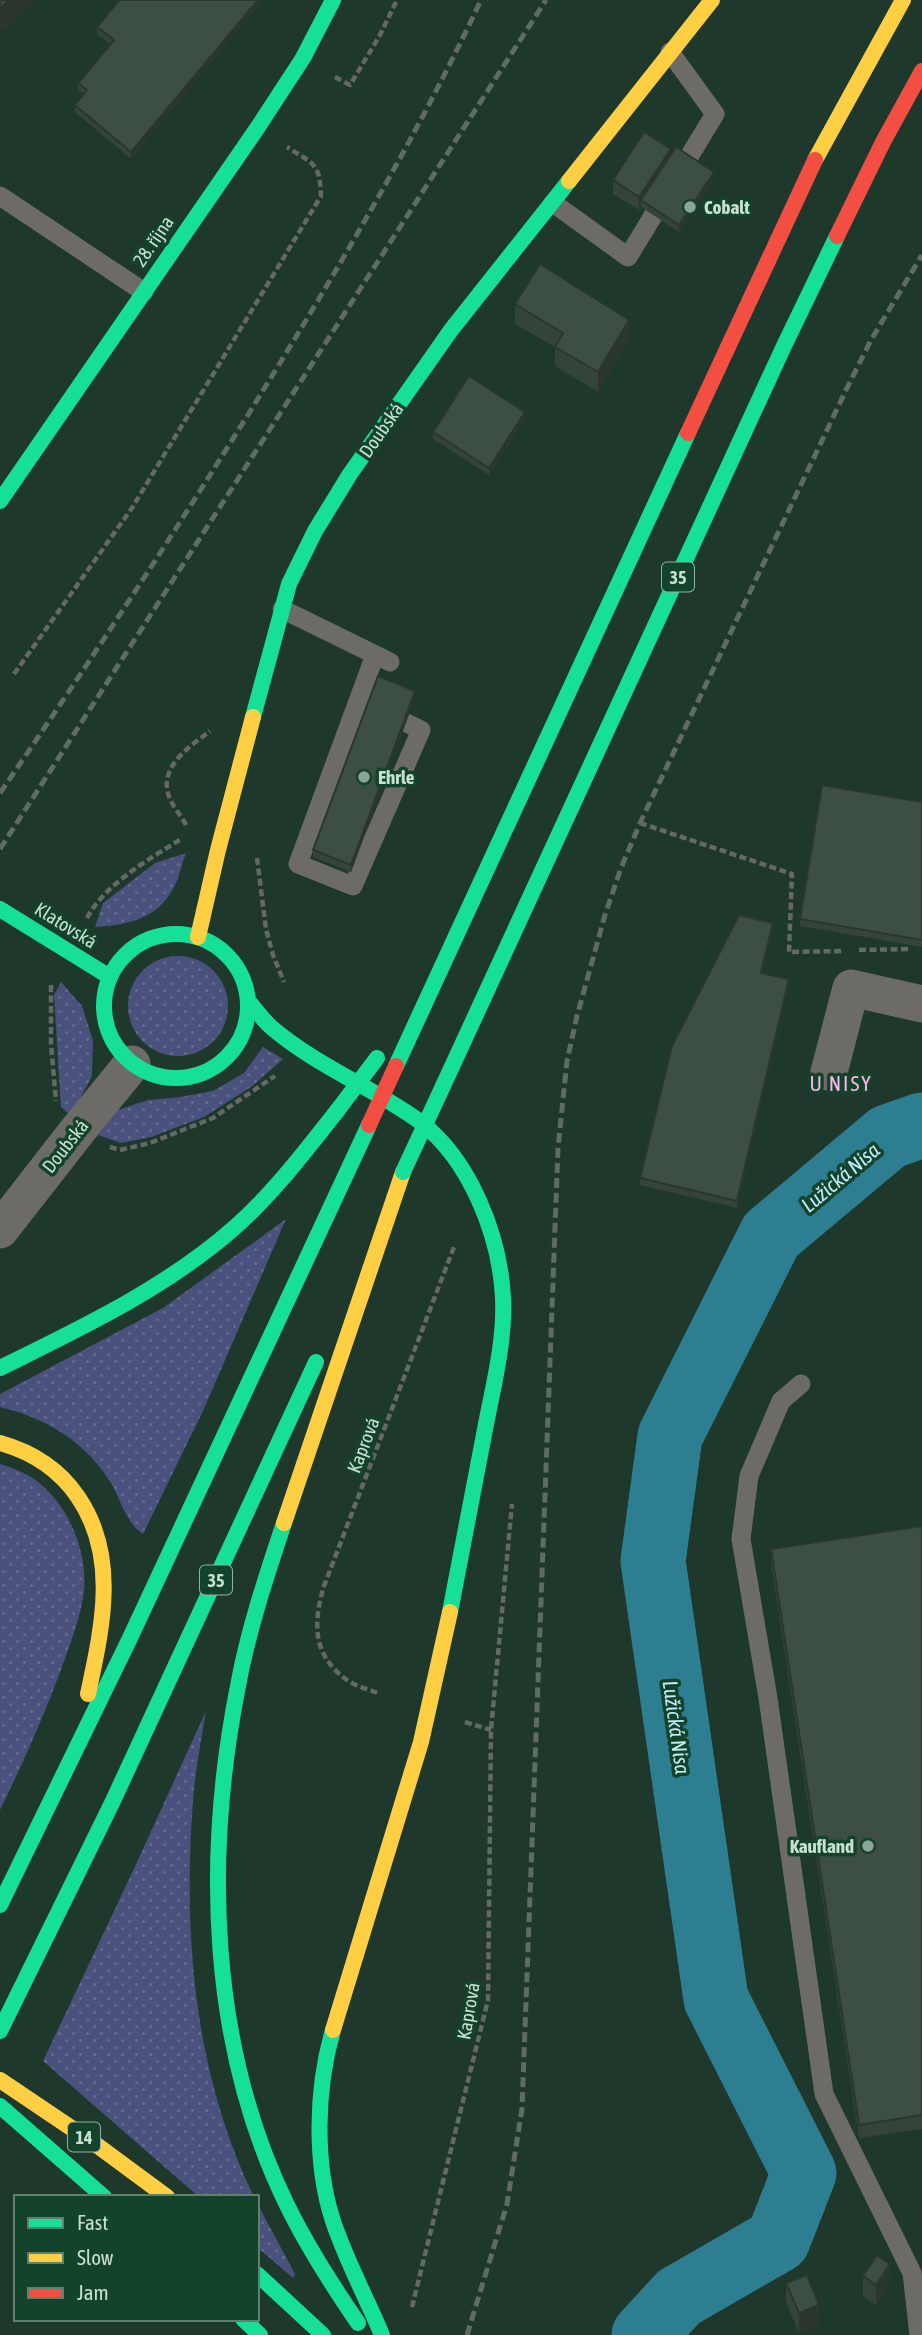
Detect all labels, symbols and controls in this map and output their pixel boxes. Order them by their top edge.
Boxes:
place label: Cobalt [704,196,750,218]
marker: Cobalt [682,199,698,215]
street label: 28. října [128,212,178,270]
street label: Doubská [354,398,408,462]
road number: 35 [662,562,694,592]
place label: Ehrle [378,766,415,788]
marker: Ehrle [356,769,372,785]
street label: Klatovská [31,897,101,953]
district label: U NISY [809,1071,873,1095]
street label: Doubská [37,1115,93,1177]
water label: Lužická Nisa [796,1137,884,1216]
street label: Kaprová [342,1414,384,1476]
road number: 35 [200,1566,232,1595]
water label: Lužická Nisa [659,1679,695,1776]
place label: Kaufland [790,1835,854,1857]
marker: Kaufland [860,1838,876,1854]
street label: Kaprová [452,1981,484,2041]
road number: 14 [68,2122,100,2152]
legend [14,2195,259,2321]
text: Fast [77,2210,108,2234]
text: Slow [77,2245,114,2269]
text: Jam [77,2280,109,2304]

